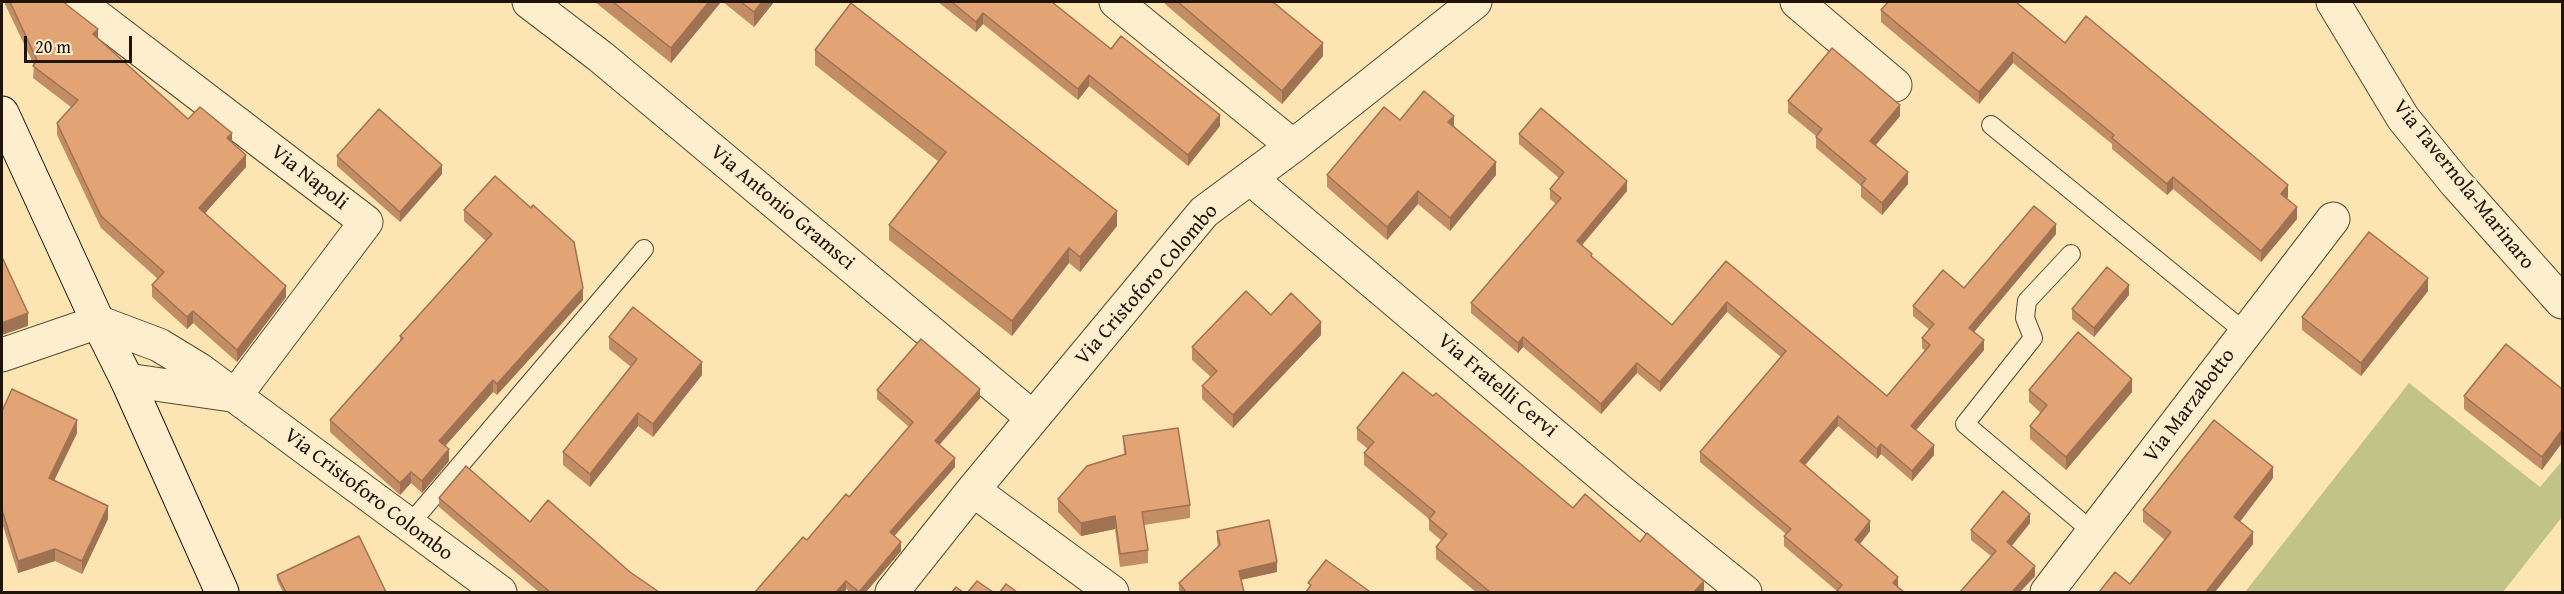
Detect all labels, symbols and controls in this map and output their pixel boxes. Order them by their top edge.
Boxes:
scale bar [27,24,135,62]
text: 20 m [35,33,71,60]
street label: Via Tavernola-Marinaro [2387,95,2539,275]
street label: Via Napoli [265,140,353,216]
street label: Via Antonio Gramsci [704,140,860,276]
street label: Via Cristoforo Colombo [1070,199,1224,371]
street label: Via Fratelli Cervi [1432,329,1562,443]
street label: Via Marzabotto [2139,344,2241,468]
street label: Via Cristoforo Colombo [278,423,458,567]

